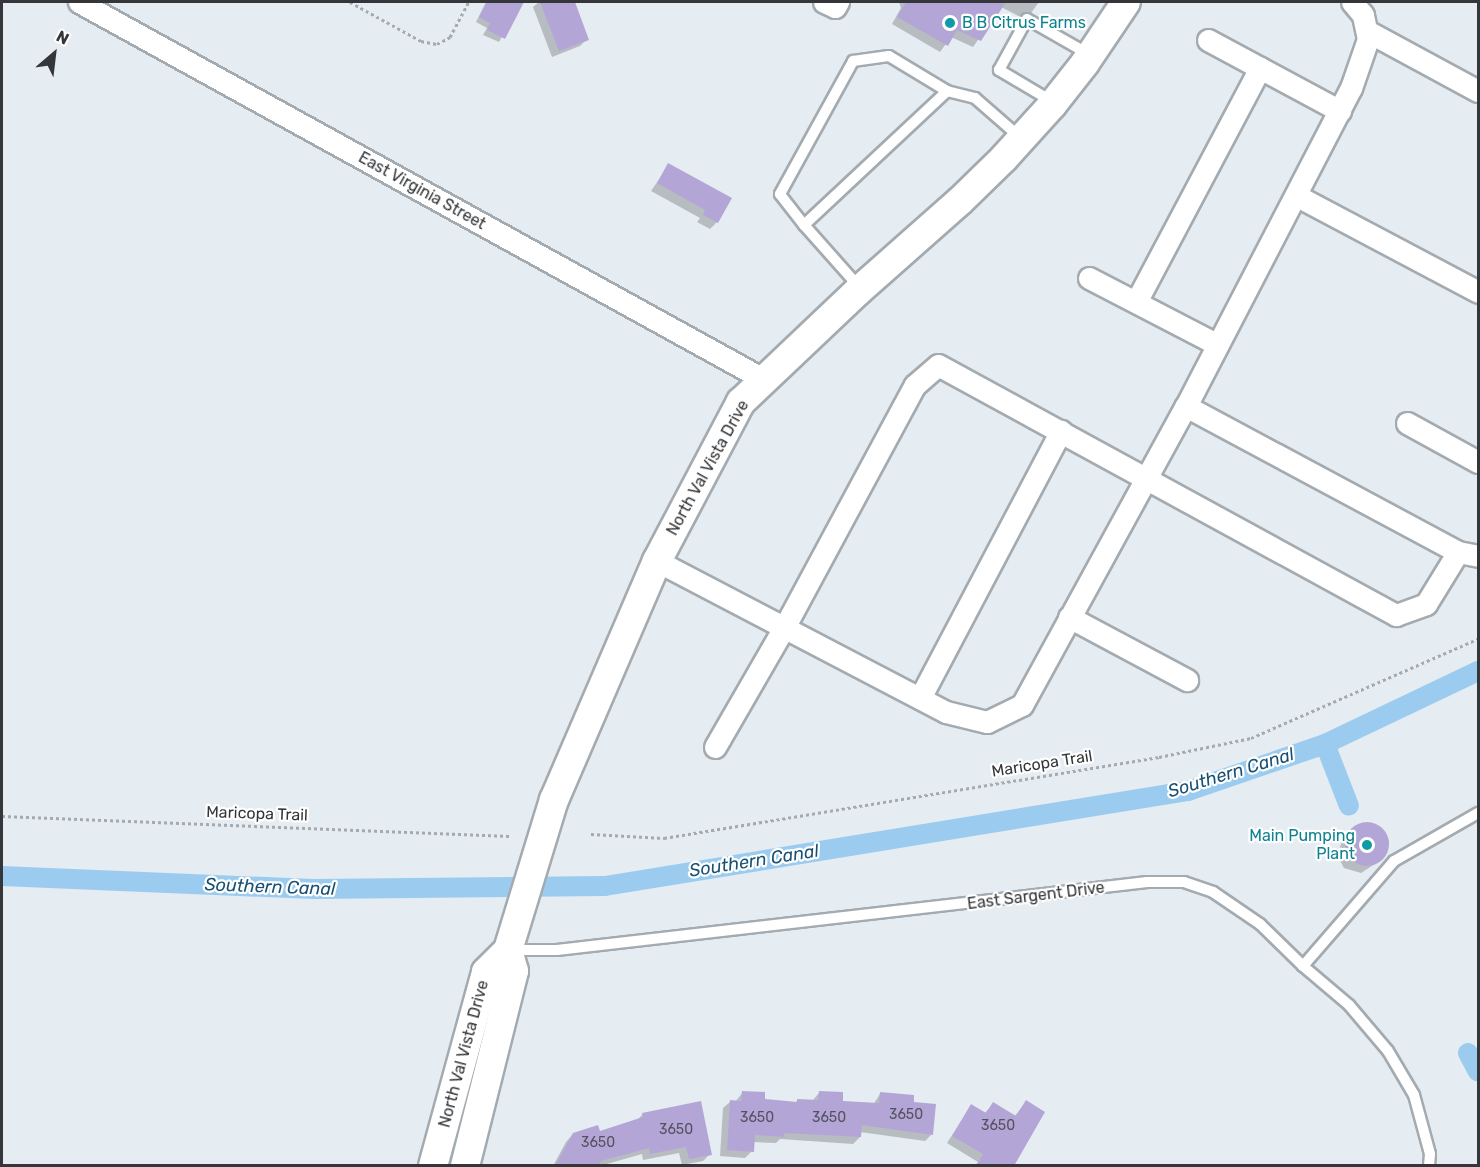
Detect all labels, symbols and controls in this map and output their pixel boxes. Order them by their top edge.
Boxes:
place label: B B Citrus Farms [962,13,1086,33]
marker: B B Citrus Farms [943,16,957,30]
north arrow [24,24,84,84]
text: N [53,27,72,49]
street label: East Virginia Street [355,148,489,234]
street label: North Val Vista Drive [663,397,753,539]
water label: Southern Canal [1165,744,1297,802]
street label: Maricopa Trail [990,747,1094,781]
street label: Maricopa Trail [206,803,308,825]
place label: Main Pumping Plant [1249,826,1355,864]
marker: Main Pumping Plant [1360,838,1374,852]
water label: Southern Canal [688,840,820,882]
water label: Southern Canal [204,874,336,900]
street label: East Sargent Drive [966,878,1106,914]
street label: North Val Vista Drive [435,978,493,1130]
house number: 3650 [889,1107,923,1123]
house number: 3650 [740,1110,774,1126]
house number: 3650 [812,1110,846,1126]
house number: 3650 [981,1118,1015,1134]
house number: 3650 [659,1122,693,1138]
house number: 3650 [581,1135,615,1151]

